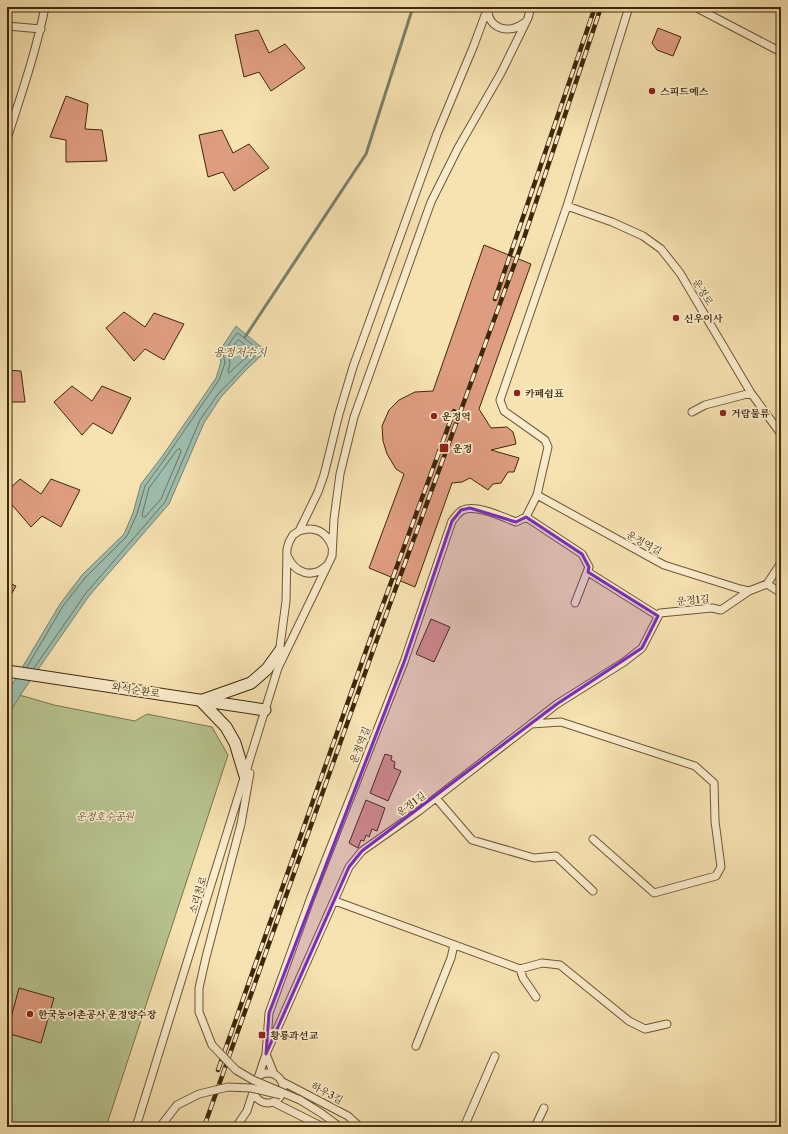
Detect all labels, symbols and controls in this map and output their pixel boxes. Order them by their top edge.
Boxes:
place label: 스피드예스 [660,85,709,98]
marker: 스피드예스 [647,86,657,96]
street label: 운정로 [690,276,716,308]
place label: 신우이사 [684,312,723,325]
marker: 신우이사 [671,313,681,323]
water label: 용정저수지 [213,345,268,359]
place label: 카페쉼표 [525,387,564,400]
marker: 카페쉼표 [512,388,522,398]
place label: 거람물류 [731,407,770,420]
marker: 거람물류 [718,408,728,418]
place label: 운정역 [441,410,471,423]
marker: 운정역 [429,411,439,421]
marker: 운정 [438,442,450,454]
place label: 운정 [452,442,472,455]
street label: 운정역길 [624,528,664,558]
street label: 운정1길 [676,592,710,608]
street label: 와석순환로 [111,680,161,700]
street label: 운정역길 [347,725,373,765]
street label: 운정1길 [394,789,428,819]
park label: 운정호수공원 [76,810,135,823]
street label: 소리천로 [186,874,210,915]
place label: 한국농어촌공사 운정양수장 [38,1008,157,1021]
marker: 한국농어촌공사 운정양수장 [25,1009,35,1019]
place label: 황룡과선교 [270,1029,319,1042]
marker: 황룡과선교 [257,1030,267,1040]
street label: 하우3길 [309,1079,345,1107]

